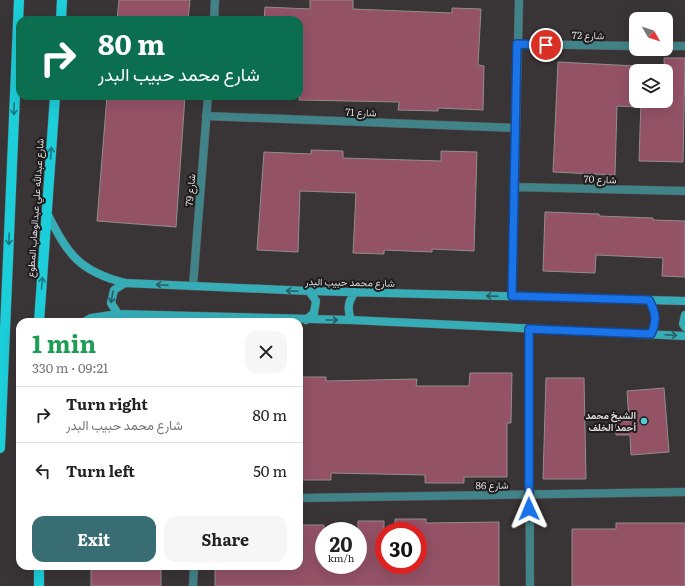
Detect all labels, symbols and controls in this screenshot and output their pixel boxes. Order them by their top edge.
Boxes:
north arrow [629,12,673,56]
map controls [629,12,673,108]
text: 80 m [98,22,165,64]
street label: شارع 72 [572,27,604,42]
pin [529,28,563,62]
icon: right [32,32,84,84]
icon: arrive [535,34,557,56]
text: شارع محمد حبيب البدر [98,60,260,87]
button: layers [629,64,673,108]
one-way arrow [11,102,18,115]
street label: شارع 71 [345,103,377,120]
street label: شارع عبدالله علي عبدالوهاب المطوع [22,138,49,278]
one-way arrow [48,147,55,160]
street label: شارع 70 [583,170,617,187]
street label: شارع 79 [181,173,198,207]
one-way arrow [5,232,13,245]
street label: شارع محمد حبيب البدر [304,273,395,290]
one-way arrow [38,277,45,290]
one-way arrow [156,281,169,288]
one-way arrow [286,287,299,294]
one-way arrow [108,290,116,303]
one-way arrow [486,292,499,299]
one-way arrow [325,316,338,324]
text: 1 min [32,325,96,360]
button: close [245,331,287,373]
one-way arrow [664,331,677,339]
text: 330 m · 09:21 [32,358,108,377]
text: Turn right [66,392,148,415]
text: 80 m [253,403,287,426]
icon: right [32,404,54,426]
place label: الشيخ محمد أحمد الخلف [585,407,636,434]
text: شارع محمد حبيب البدر [66,415,183,434]
marker: الشيخ محمد أحمد الخلف [639,416,649,426]
text: Turn left [66,459,135,482]
text: 50 m [253,459,287,482]
icon: left [32,460,54,482]
street label: شارع 86 [475,477,509,492]
position arrow [508,488,550,530]
button: Exit [32,516,156,562]
button: Share [164,516,287,562]
speed limit sign: 30 [375,522,427,574]
text: 20 [329,528,353,558]
text: km/h [328,550,354,565]

